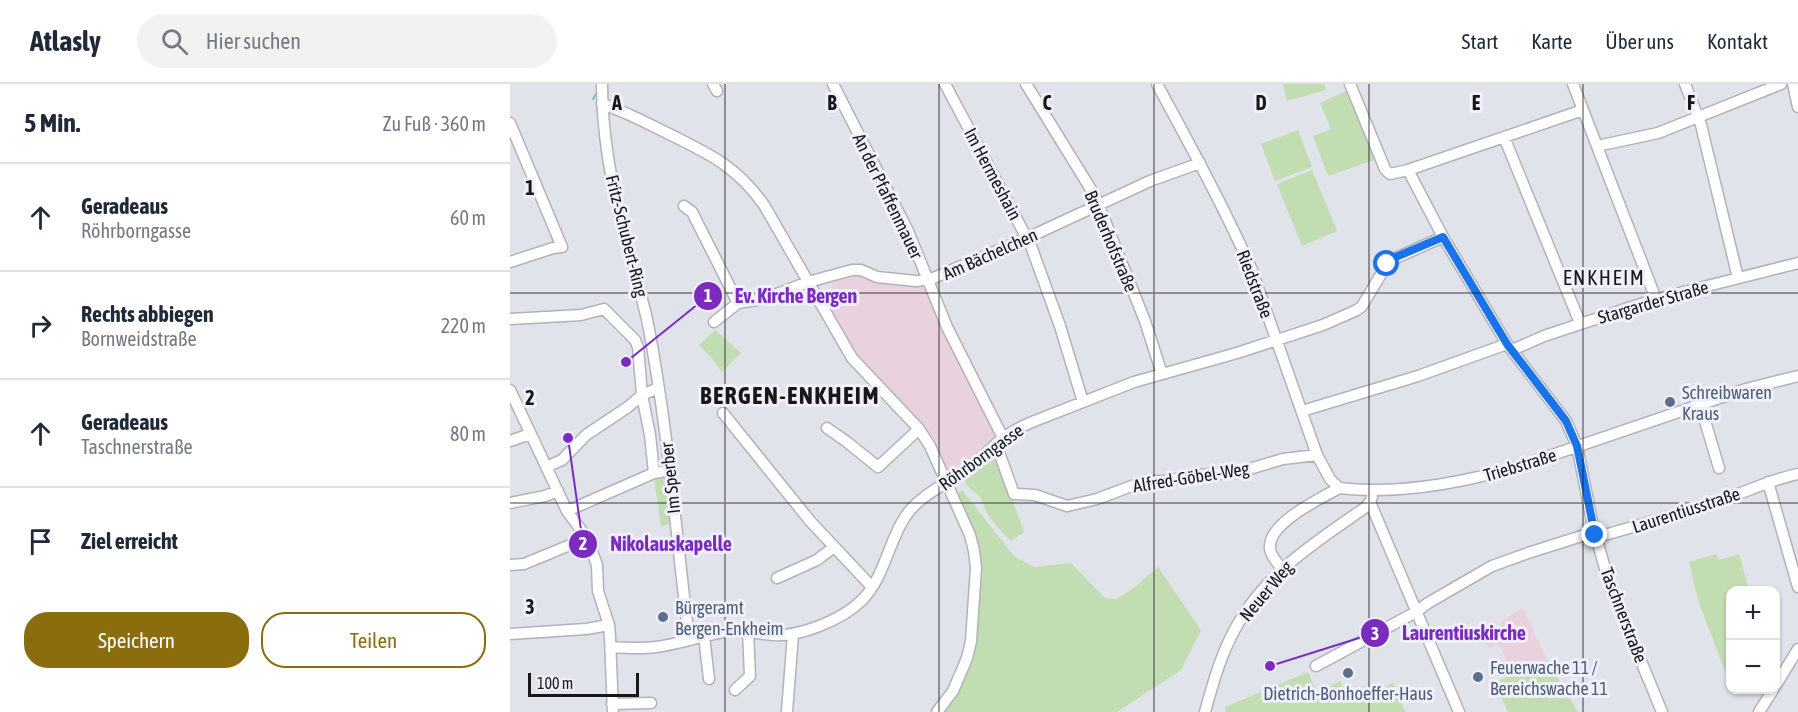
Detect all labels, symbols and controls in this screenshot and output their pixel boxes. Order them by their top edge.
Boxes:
search box [137,14,557,68]
text: Atlasly [30,25,101,57]
icon: search [158,25,191,58]
text: Hier suchen [206,28,301,54]
text: Start [1462,29,1498,53]
text: Karte [1531,29,1572,53]
text: Über uns [1605,29,1674,53]
text: Kontakt [1707,29,1768,53]
text: A [611,91,622,114]
text: B [827,91,837,114]
text: C [1043,91,1052,114]
text: D [1255,91,1267,114]
text: E [1472,91,1481,114]
text: F [1687,91,1695,114]
text: 5 Min. [24,108,80,138]
text: Zu Fuß · 360 m [383,112,486,135]
street label: Im Hermeshain [960,124,1026,224]
street label: An der Pfaffenmauer [849,130,928,263]
street label: Fritz-Schubert-Ring [602,173,652,300]
text: 1 [525,176,535,199]
street label: Bruderhofstraße [1080,187,1142,295]
text: Geradeaus [81,193,168,219]
icon: ahead [24,201,57,234]
text: 60 m [450,206,486,229]
text: Röhrborngasse [81,219,191,242]
street label: Am Bächelchen [939,224,1041,284]
street label: Riedstraße [1232,247,1278,321]
route start [1373,250,1399,276]
district label: ENKHEIM [1563,265,1645,289]
street label: Stargarder Straße [1595,276,1711,328]
callout: Ev. Kirche Bergen [693,277,870,315]
text: Ev. Kirche Bergen [735,284,857,307]
text: 1 [704,285,712,306]
text: Rechts abbiegen [81,301,214,327]
icon: right [24,309,57,342]
text: 220 m [441,314,486,337]
text: Bornweidstraße [81,327,196,350]
district label: BERGEN-ENKHEIM [700,382,880,409]
place label: Schreibwaren Kraus [1682,382,1772,424]
text: 2 [525,386,535,409]
marker: Schreibwaren Kraus [1663,395,1677,409]
text: Geradeaus [81,409,168,435]
icon: ahead [24,417,57,450]
street label: Röhrborngasse [935,419,1027,495]
text: 80 m [450,422,486,445]
text: Taschnerstraße [81,435,193,458]
street label: Im Sperber [656,441,684,515]
street label: Triebstraße [1481,444,1559,486]
street label: Alfred-Göbel-Weg [1131,457,1251,497]
street label: Laurentiusstraße [1629,483,1743,537]
route end [1581,521,1607,547]
icon: arrive [24,525,57,558]
callout: Nikolauskapelle [568,525,744,563]
text: Ziel erreicht [81,528,178,554]
text: Nikolauskapelle [610,532,732,555]
text: 2 [579,533,587,554]
street label: Neuer Weg [1235,557,1297,625]
street label: Taschnerstraße [1596,564,1652,666]
map controls [1726,586,1780,694]
button: + [1726,586,1780,640]
text: 3 [525,595,535,618]
place label: Bürgeramt Bergen-Enkheim [675,597,784,639]
marker: Bürgeramt Bergen-Enkheim [656,610,670,624]
button: Speichern [24,612,249,668]
button: Teilen [261,612,486,668]
callout: Laurentiuskirche [1360,614,1538,652]
text: Laurentiuskirche [1402,621,1526,644]
text: 3 [1371,623,1379,644]
button: − [1726,640,1780,694]
place label: Feuerwache 11 / Bereichswache 11 [1490,657,1608,699]
marker: Dietrich-Bonhoeffer-Haus [1341,666,1355,680]
scale bar [528,670,639,698]
marker: Feuerwache 11 / Bereichswache 11 [1471,670,1485,684]
text: 100 m [537,674,573,692]
place label: Dietrich-Bonhoeffer-Haus [1263,683,1433,704]

